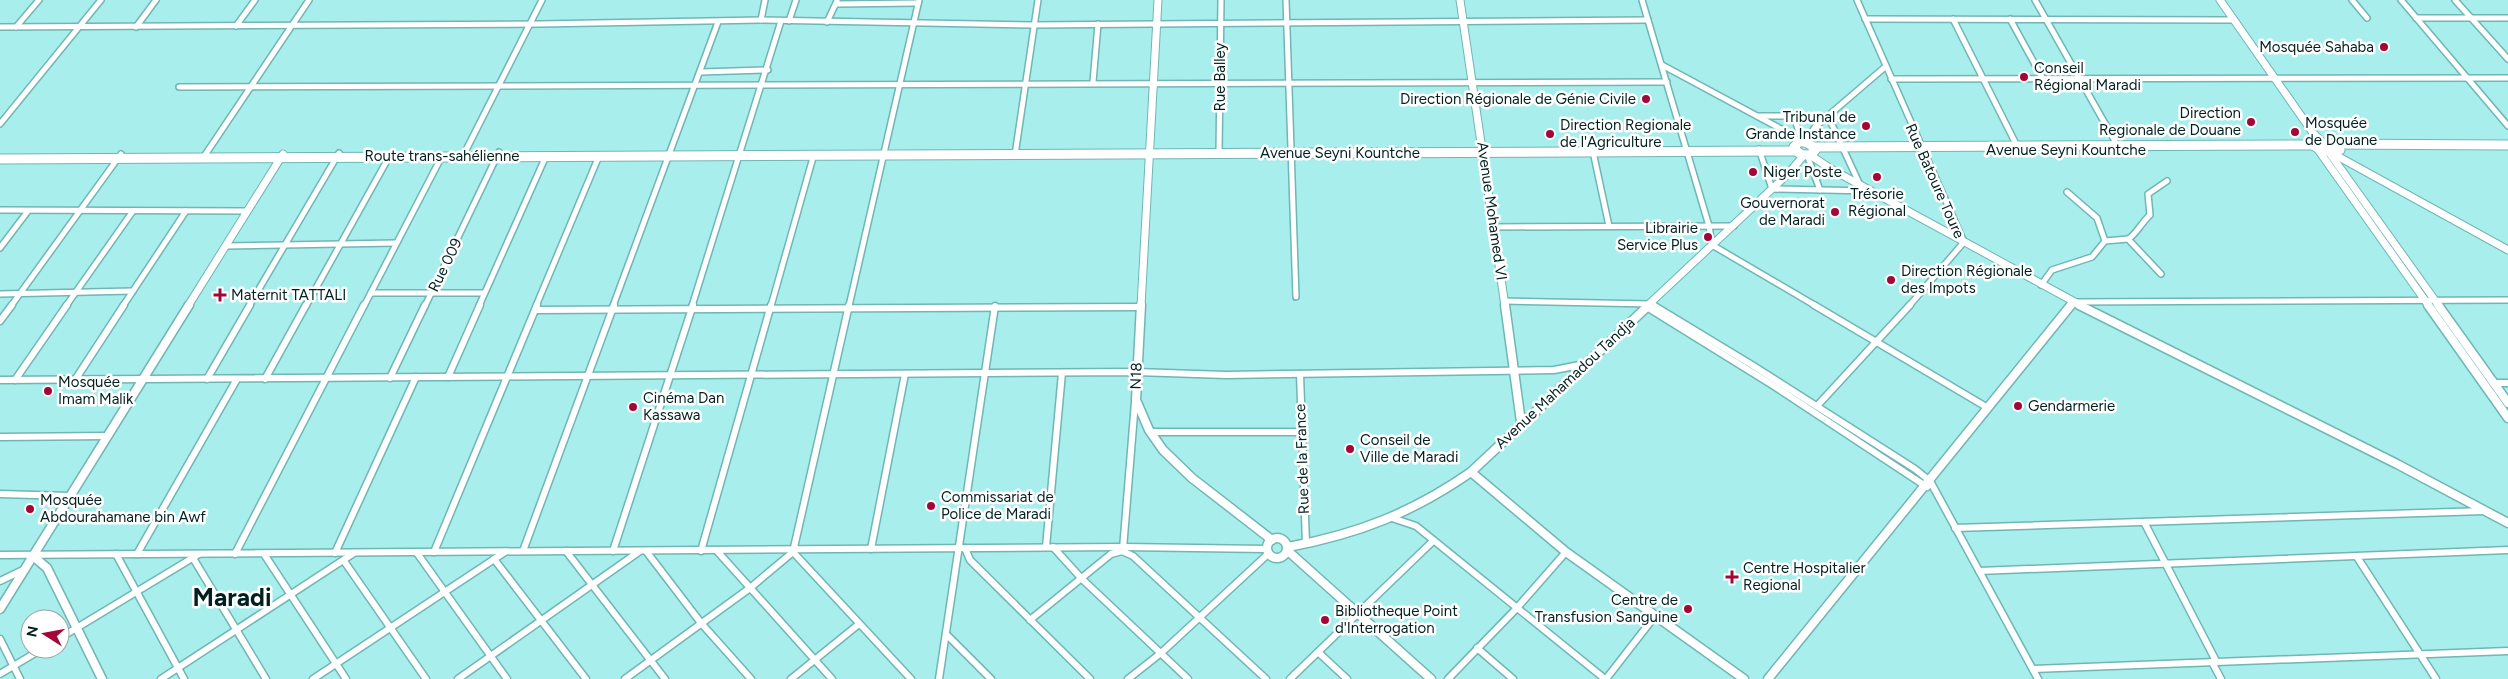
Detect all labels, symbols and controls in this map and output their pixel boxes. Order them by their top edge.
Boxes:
place label: Mosquée Sahaba [2259,38,2374,56]
marker: Mosquée Sahaba [2378,41,2390,53]
street label: Rue Balley [1211,42,1229,111]
place label: Conseil Régional Maradi [2034,59,2141,94]
marker: Conseil Régional Maradi [2018,71,2030,83]
place label: Direction Régionale de Génie Civile [1400,90,1636,108]
marker: Direction Régionale de Génie Civile [1640,93,1652,105]
place label: Direction Regionale de Douane [2099,104,2241,139]
place label: Tribunal de Grande Instance [1745,108,1856,143]
place label: Mosquée de Douane [2305,114,2377,149]
place label: Direction Regionale de l'Agriculture [1560,116,1691,151]
marker: Direction Regionale de Douane [2245,116,2257,128]
marker: Tribunal de Grande Instance [1860,120,1872,132]
street label: Rue Batoure Toure [1902,121,1968,241]
marker: Mosquée de Douane [2289,126,2301,138]
marker: Direction Regionale de l'Agriculture [1544,128,1556,140]
street label: Avenue Mohamed VI [1473,141,1511,281]
street label: Avenue Seyni Kountche [1986,141,2146,159]
street label: Avenue Seyni Kountche [1260,144,1420,162]
street label: Route trans-sahélienne [364,147,520,165]
place label: Niger Poste [1763,163,1842,181]
marker: Niger Poste [1747,166,1759,178]
marker: Trésorie Régional [1871,171,1883,183]
place label: Trésorie Régional [1848,185,1906,220]
place label: Gouvernorat de Maradi [1740,194,1825,229]
marker: Gouvernorat de Maradi [1829,206,1841,218]
place label: Librairie Service Plus [1617,219,1698,254]
marker: Librairie Service Plus [1702,231,1714,243]
street label: Rue 009 [424,235,466,295]
place label: Direction Régionale des Impots [1901,262,2032,297]
marker: Direction Régionale des Impots [1885,274,1897,286]
place label: Maternit TATTALI [231,286,346,304]
marker: Maternit TATTALI [213,288,227,302]
street label: Avenue Mahamadou Tandja [1491,313,1639,453]
street label: N18 [1127,362,1145,390]
place label: Mosquée Imam Malik [58,373,134,408]
marker: Mosquée Imam Malik [42,385,54,397]
place label: Cinéma Dan Kassawa [643,389,724,424]
place label: Gendarmerie [2028,397,2115,415]
marker: Gendarmerie [2012,400,2024,412]
marker: Cinéma Dan Kassawa [627,401,639,413]
street label: Rue de la France [1291,404,1313,514]
place label: Conseil de Ville de Maradi [1360,431,1458,466]
marker: Conseil de Ville de Maradi [1344,443,1356,455]
place label: Commissariat de Police de Maradi [941,488,1054,523]
place label: Mosquée Abdourahamane bin Awf [40,491,206,526]
marker: Commissariat de Police de Maradi [925,500,937,512]
marker: Mosquée Abdourahamane bin Awf [24,503,36,515]
place label: Centre Hospitalier Regional [1743,559,1866,594]
marker: Centre Hospitalier Regional [1725,570,1739,584]
district label: Maradi [193,582,271,612]
place label: Centre de Transfusion Sanguine [1535,591,1678,626]
place label: Bibliotheque Point d'Interrogation [1335,602,1458,637]
marker: Centre de Transfusion Sanguine [1682,603,1694,615]
north arrow [20,609,70,659]
marker: Bibliotheque Point d'Interrogation [1319,614,1331,626]
text: N [23,625,42,639]

